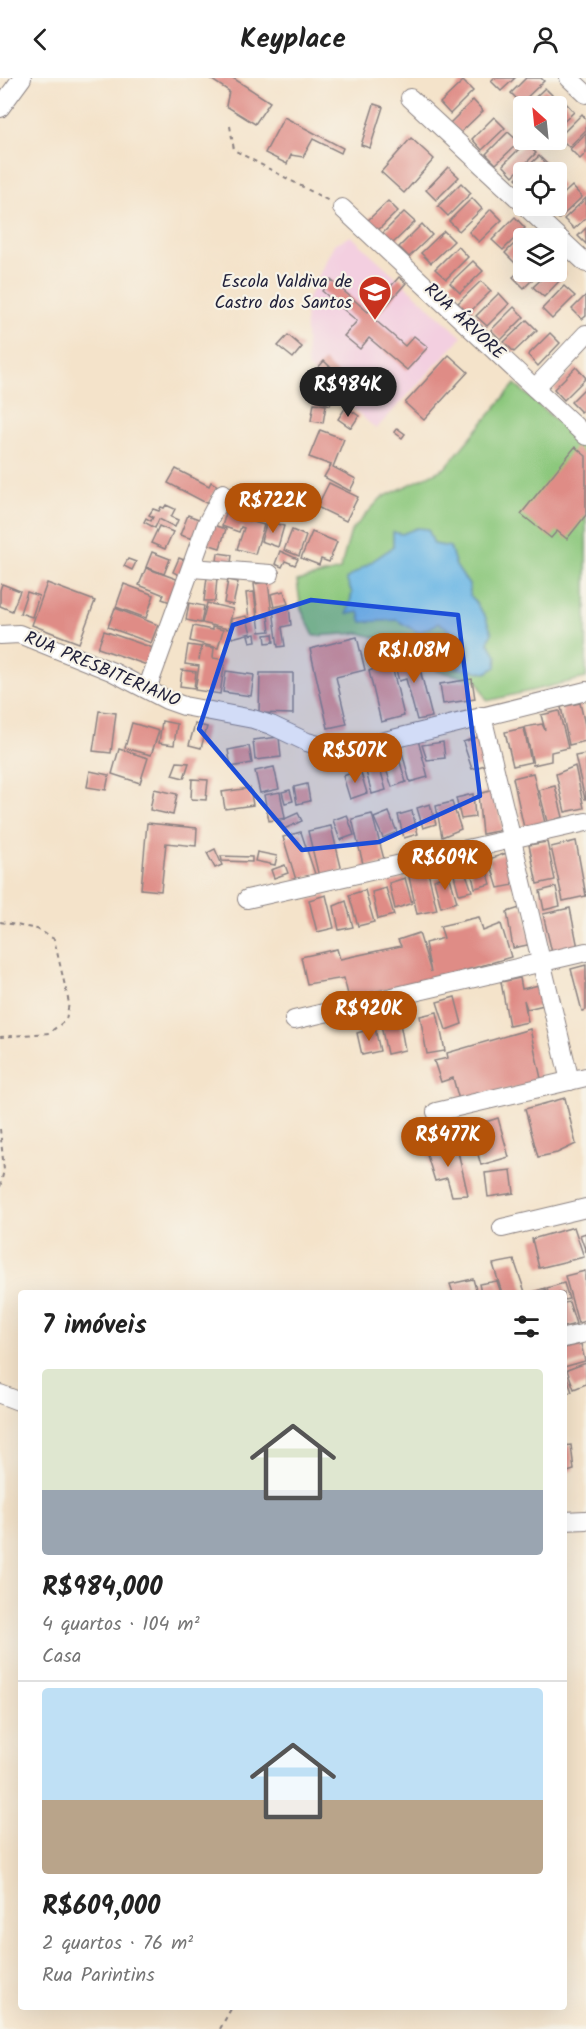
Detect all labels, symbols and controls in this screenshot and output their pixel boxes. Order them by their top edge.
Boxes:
text: Keyplace [240,18,346,61]
icon: back [24,23,57,56]
icon: person [529,23,562,56]
north arrow [513,96,567,150]
map controls [513,96,567,282]
button: locate [513,162,567,216]
button: layers [513,228,567,282]
place label: Escola Valdiva de Castro dos Santos [214,268,352,318]
school or university icon: Escola Valdiva de Castro dos Santos [357,274,393,321]
street label: RUA ÁRVORE [417,276,512,368]
pin: R$984K [299,367,397,418]
text: R$984K [314,370,382,402]
pin: R$722K [224,483,322,534]
text: R$722K [239,486,307,518]
street label: RUA PRESBITERIANO [19,624,185,716]
pin: R$1.08M [359,633,469,684]
text: R$1.08M [378,636,450,668]
pin: R$507K [306,733,404,784]
text: R$507K [322,736,388,768]
pin: R$609K [396,840,494,891]
text: R$609K [411,843,479,875]
pin: R$920K [320,991,418,1042]
text: R$920K [335,994,403,1026]
pin: R$477K [399,1117,497,1168]
text: R$477K [415,1120,481,1152]
text: 7 imóveis [42,1305,147,1347]
icon: filters [510,1310,543,1343]
icon: home [239,1408,347,1516]
text: R$984,000 [42,1567,163,1609]
text: 4 quartos · 104 m² [42,1609,200,1641]
text: Casa [42,1641,81,1673]
icon: home [239,1727,347,1835]
text: R$609,000 [42,1886,160,1928]
text: 2 quartos · 76 m² [42,1928,193,1960]
text: Rua Parintins [42,1960,155,1992]

